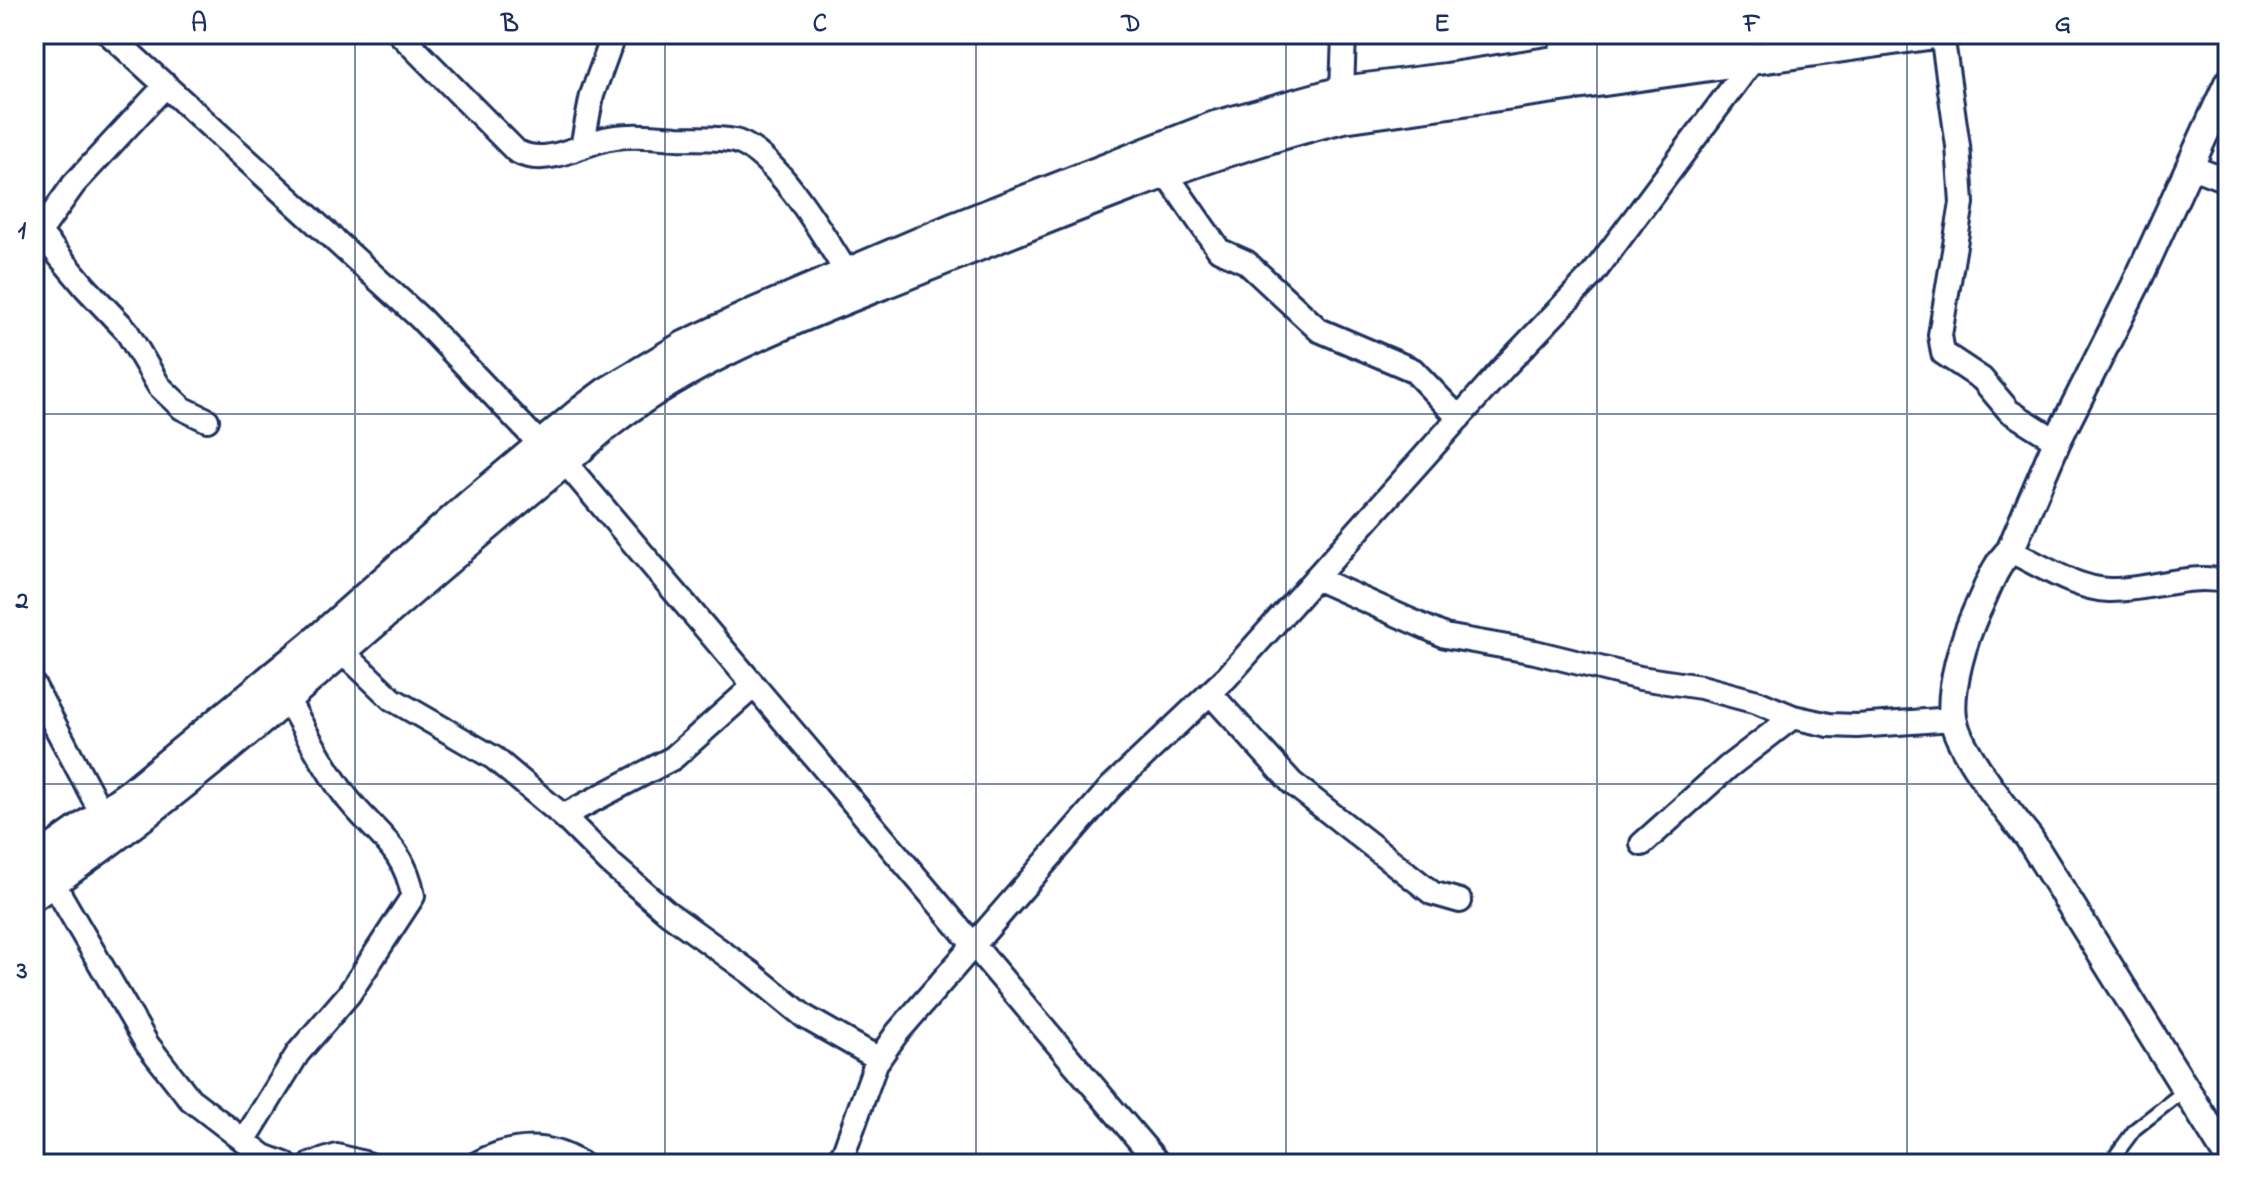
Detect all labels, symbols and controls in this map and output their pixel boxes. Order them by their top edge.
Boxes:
text: A [191,6,207,44]
text: B [500,6,519,44]
text: C [813,6,827,44]
text: D [1120,6,1141,44]
text: E [1434,6,1450,44]
text: F [1742,6,1761,44]
text: G [2055,6,2071,44]
text: 1 [18,213,27,251]
text: 2 [15,583,29,621]
text: 3 [16,953,28,991]

